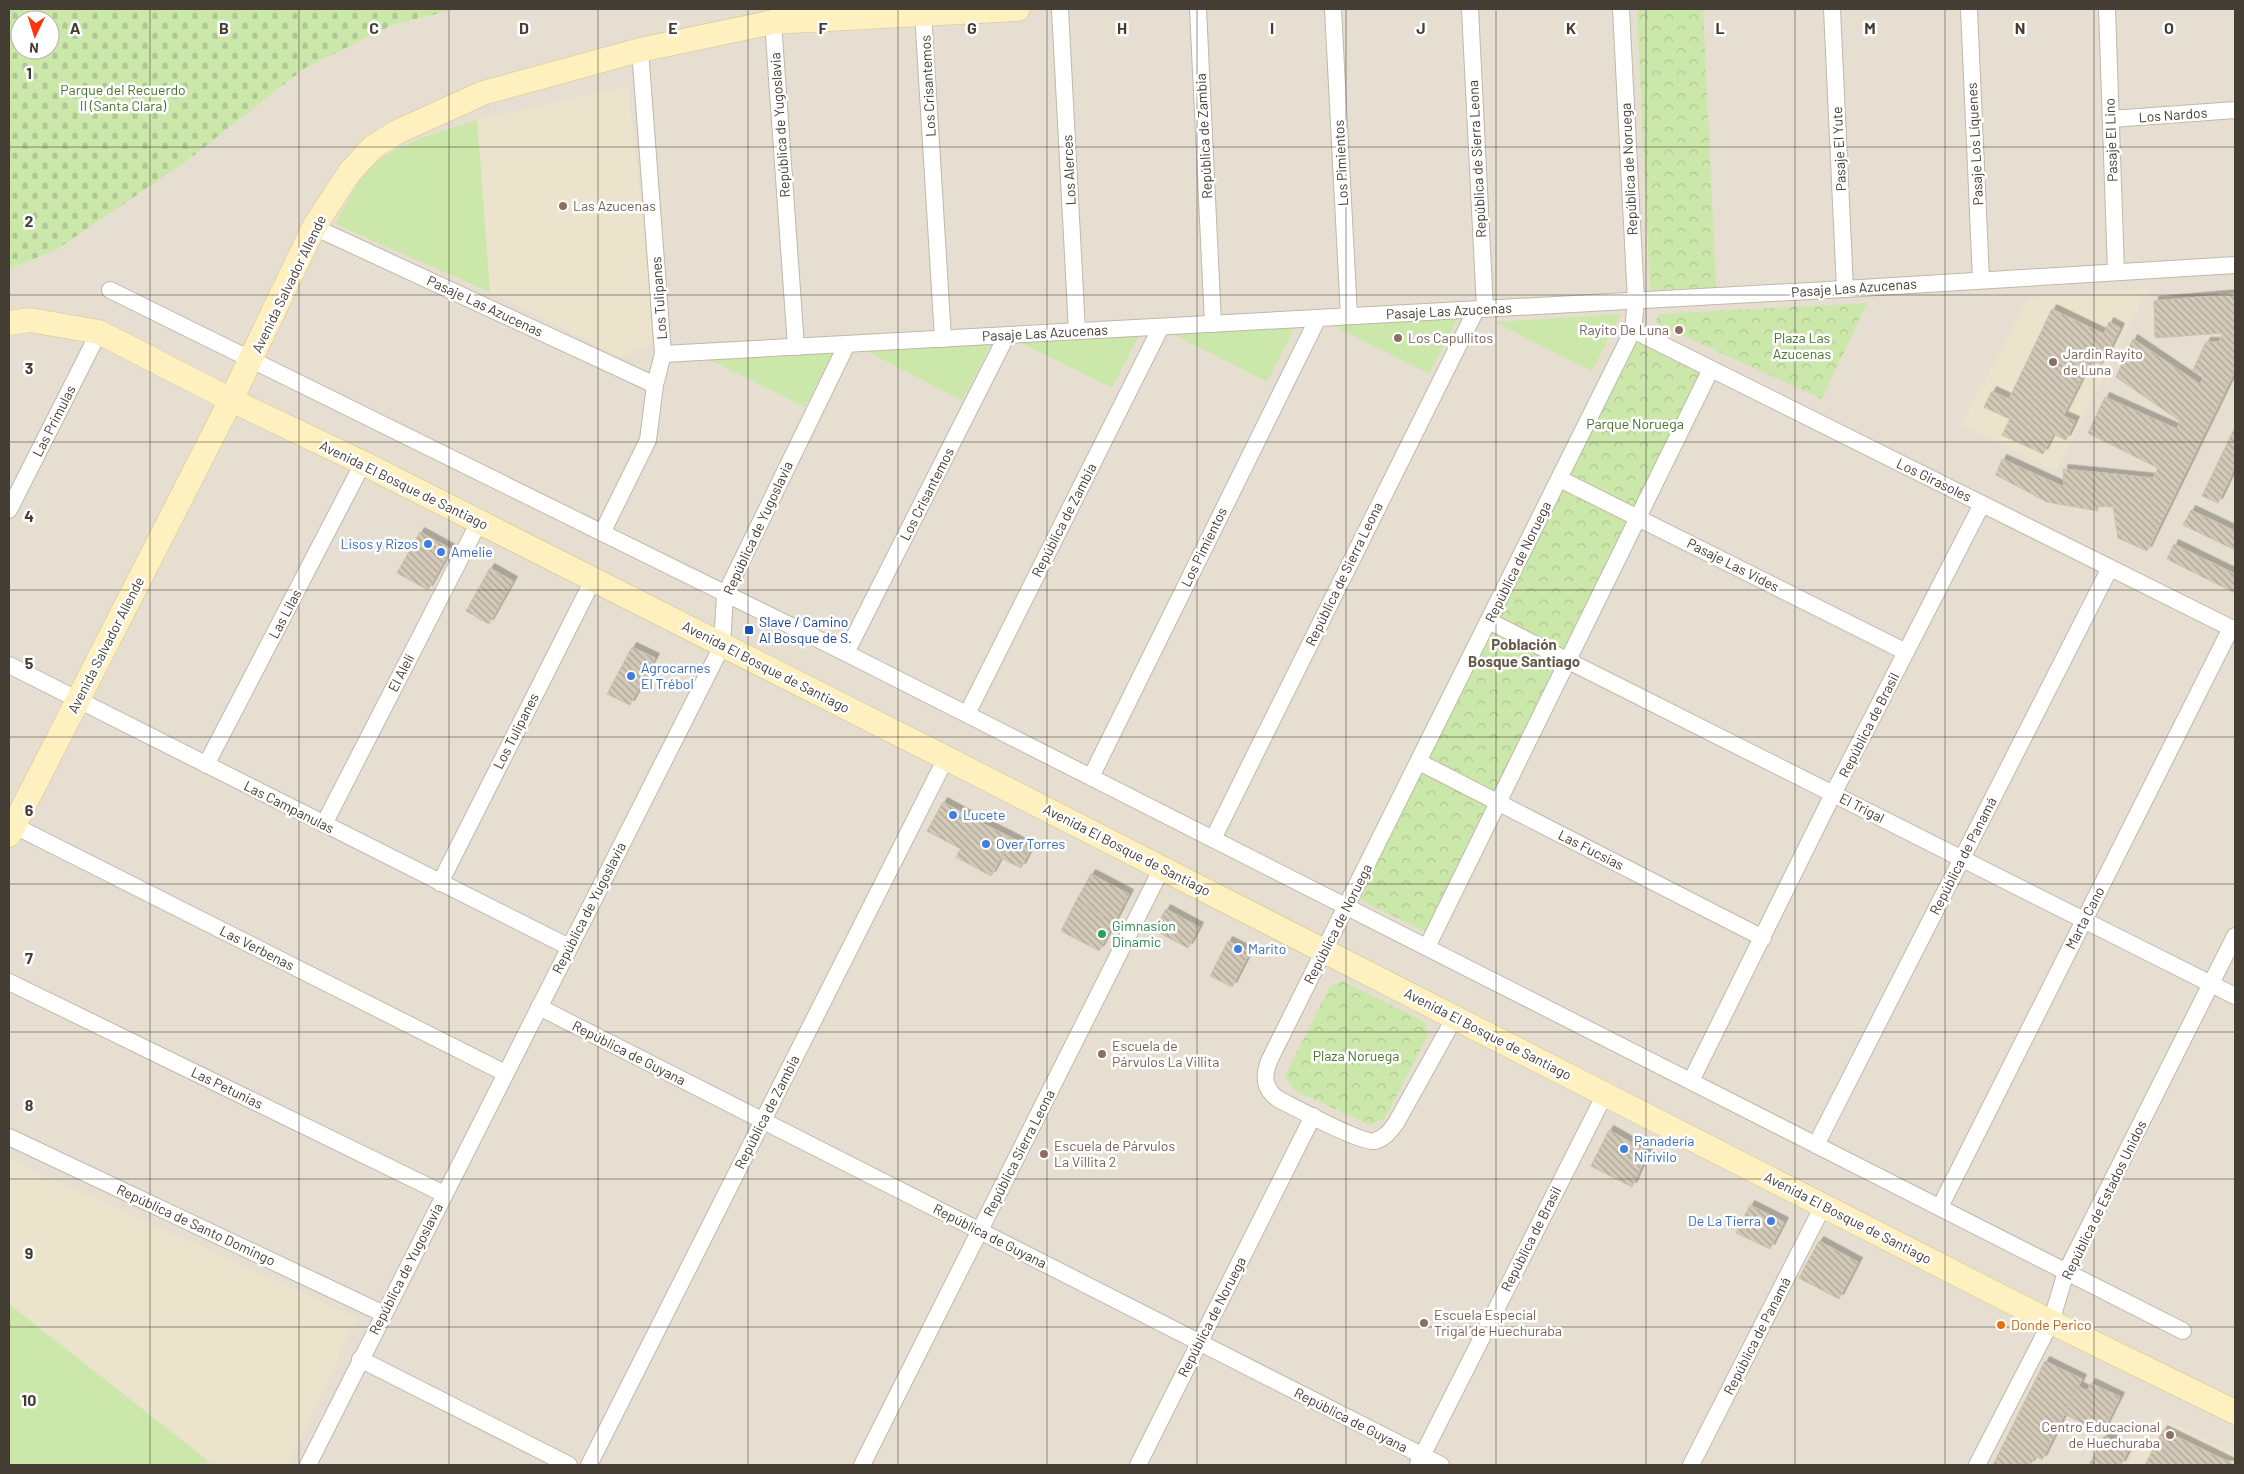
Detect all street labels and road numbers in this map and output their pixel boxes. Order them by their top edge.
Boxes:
street label: Los Crisantemos [916,34,939,137]
street label: República de Yugoslavia [766,52,793,198]
street label: República de Zambia [1192,73,1215,199]
street label: República de Sierra Leona [1464,80,1489,238]
street label: Pasaje Los Líquenes [1963,82,1986,206]
street label: Pasaje El Lino [2101,98,2120,182]
street label: República de Noruega [1617,102,1640,236]
street label: Los Nardos [2138,104,2208,125]
street label: Pasaje El Yute [1828,106,1849,192]
street label: Los Pimientos [1330,119,1351,207]
street label: Los Alerces [1058,134,1079,206]
street label: Avenida Salvador Allende [248,212,329,355]
street label: Los Tulipanes [647,256,670,340]
street label: Pasaje Las Azucenas [425,271,546,340]
street label: Pasaje Las Azucenas [1791,275,1918,300]
street label: Pasaje Las Azucenas [1386,299,1513,322]
street label: Pasaje Las Azucenas [982,321,1109,344]
street label: Las Primulas [28,382,79,459]
street label: Avenida El Bosque de Santiago [317,436,491,533]
street label: Los Crisantemos [896,444,957,543]
street label: Los Girasoles [1894,454,1975,505]
street label: República de Yugoslavia [719,458,796,597]
street label: República de Zambia [1027,460,1100,580]
street label: República de Noruega [1481,498,1554,625]
street label: República de Sierra Leona [1301,499,1386,648]
street label: Los Pimientos [1177,504,1230,589]
street label: Pasaje Las Vides [1684,534,1782,595]
street label: Avenida Salvador Allende [64,574,147,716]
street label: Las Lilas [265,586,305,641]
street label: Avenida El Bosque de Santiago [680,617,853,716]
street label: El Alelí [384,651,417,694]
street label: República de Brasil [1835,670,1902,780]
street label: Los Tulipanes [489,690,542,772]
street label: Las Campanulas [241,777,337,837]
street label: El Trigal [1837,789,1888,826]
street label: República de Panamá [1926,794,2000,917]
street label: Avenida El Bosque de Santiago [1041,800,1214,899]
street label: Las Fucsias [1556,826,1627,873]
street label: República de Yugoslavia [548,839,629,976]
street label: República de Noruega [1300,861,1375,987]
street label: Marta Cano [2062,884,2108,952]
street label: Las Verbenas [217,922,297,974]
street label: Avenida El Bosque de Santiago [1402,984,1575,1083]
street label: República de Guyana [570,1017,689,1089]
street label: República de Zambia [730,1052,803,1172]
street label: Las Petunias [189,1063,266,1112]
street label: República Sierra Leona [979,1087,1058,1219]
street label: República de Estados Unidos [2057,1117,2150,1282]
street label: Avenida El Bosque de Santiago [1762,1168,1935,1267]
street label: República de Santo Domingo [114,1180,278,1269]
street label: República de Brasil [1497,1184,1564,1294]
street label: República de Yugoslavia [365,1200,446,1337]
street label: República de Guyana [931,1200,1050,1272]
street label: República de Noruega [1174,1254,1249,1380]
street label: República de Panamá [1720,1274,1794,1397]
street label: República de Guyana [1292,1384,1411,1456]

